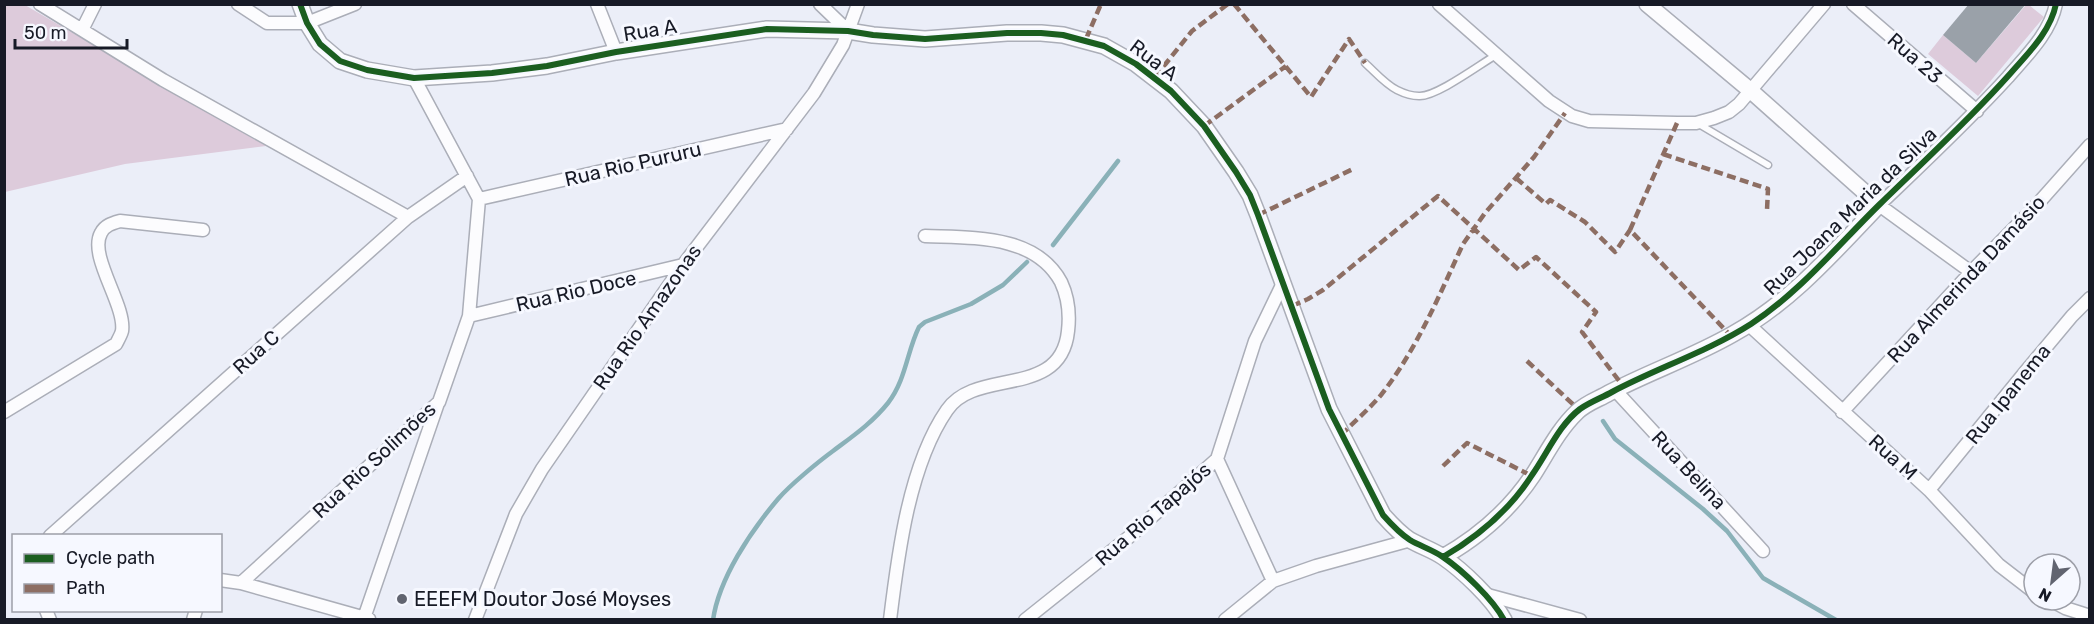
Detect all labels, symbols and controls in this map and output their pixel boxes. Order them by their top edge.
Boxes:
scale bar [15,12,128,50]
street label: Rua A [621,14,679,46]
text: 50 m [24,22,67,44]
street label: Rua 23 [1883,28,1947,88]
street label: Rua A [1125,34,1183,86]
street label: Rua Joana Maria da Silva [1758,122,1942,300]
street label: Rua Rio Pururu [562,137,704,191]
street label: Rua Almerinda Damásio [1882,190,2050,368]
street label: Rua Rio Amazonas [588,240,706,394]
street label: Rua Rio Doce [513,265,639,317]
street label: Rua C [228,325,284,379]
street label: Rua Ipanema [1960,339,2056,449]
street label: Rua Rio Solimões [307,397,441,523]
street label: Rua Belina [1647,426,1731,514]
street label: Rua M [1864,429,1922,485]
street label: Rua Rio Tapajós [1090,457,1216,571]
legend [12,534,222,612]
text: Cycle path [66,547,155,569]
north arrow [2022,552,2082,612]
text: Path [66,577,105,599]
text: N [2036,584,2055,606]
place label: EEEFM Doutor José Moyses [414,587,671,611]
marker: EEEFM Doutor José Moyses [395,592,409,606]

